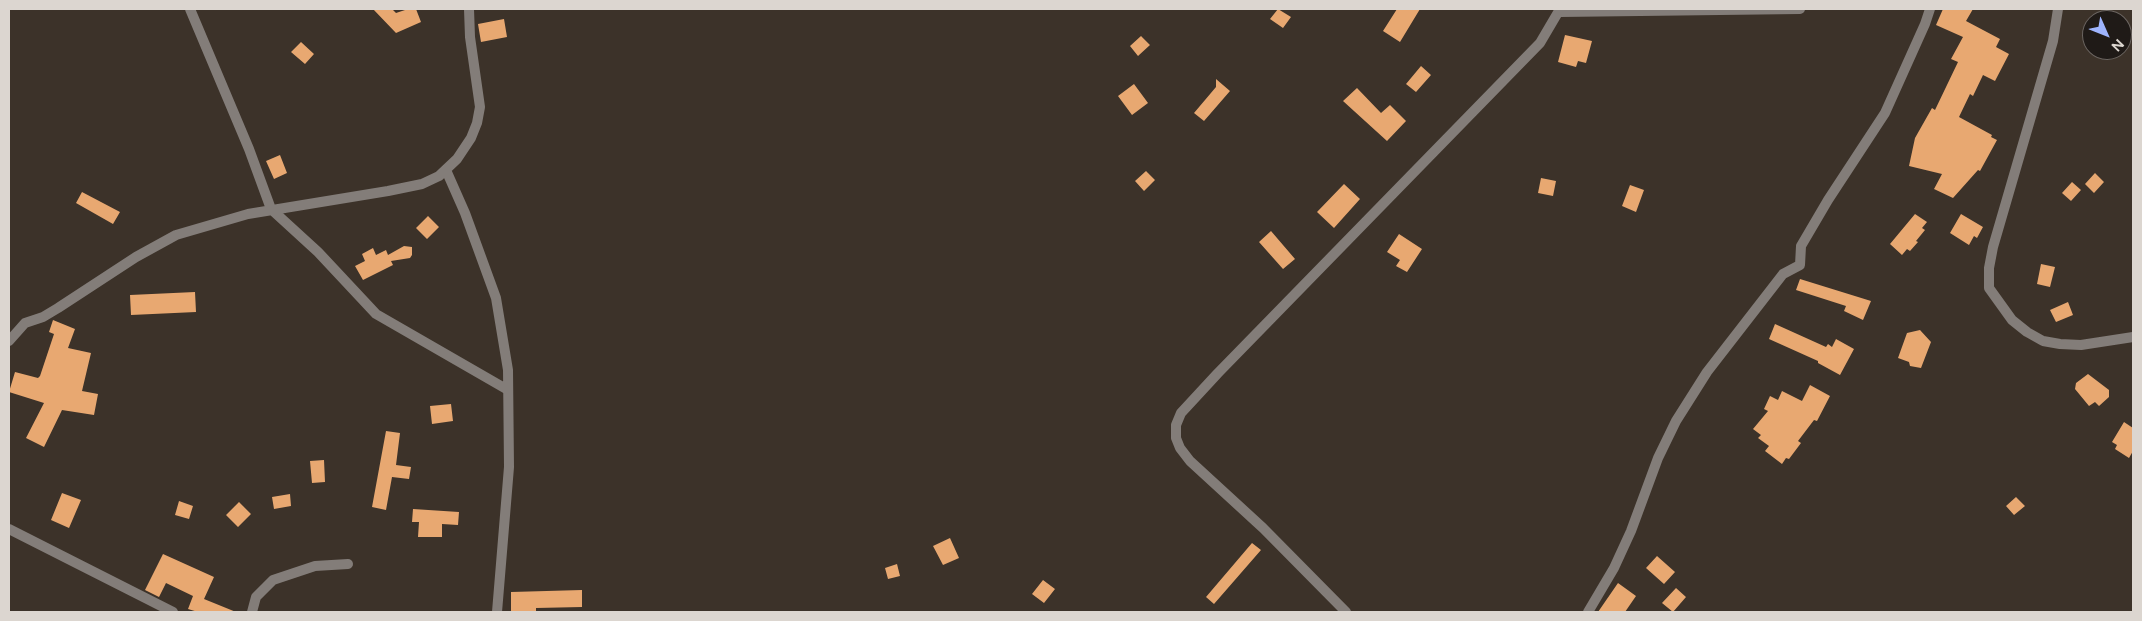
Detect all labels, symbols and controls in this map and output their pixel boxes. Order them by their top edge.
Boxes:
north arrow [2082,10,2132,60]
text: N [2108,35,2127,55]

